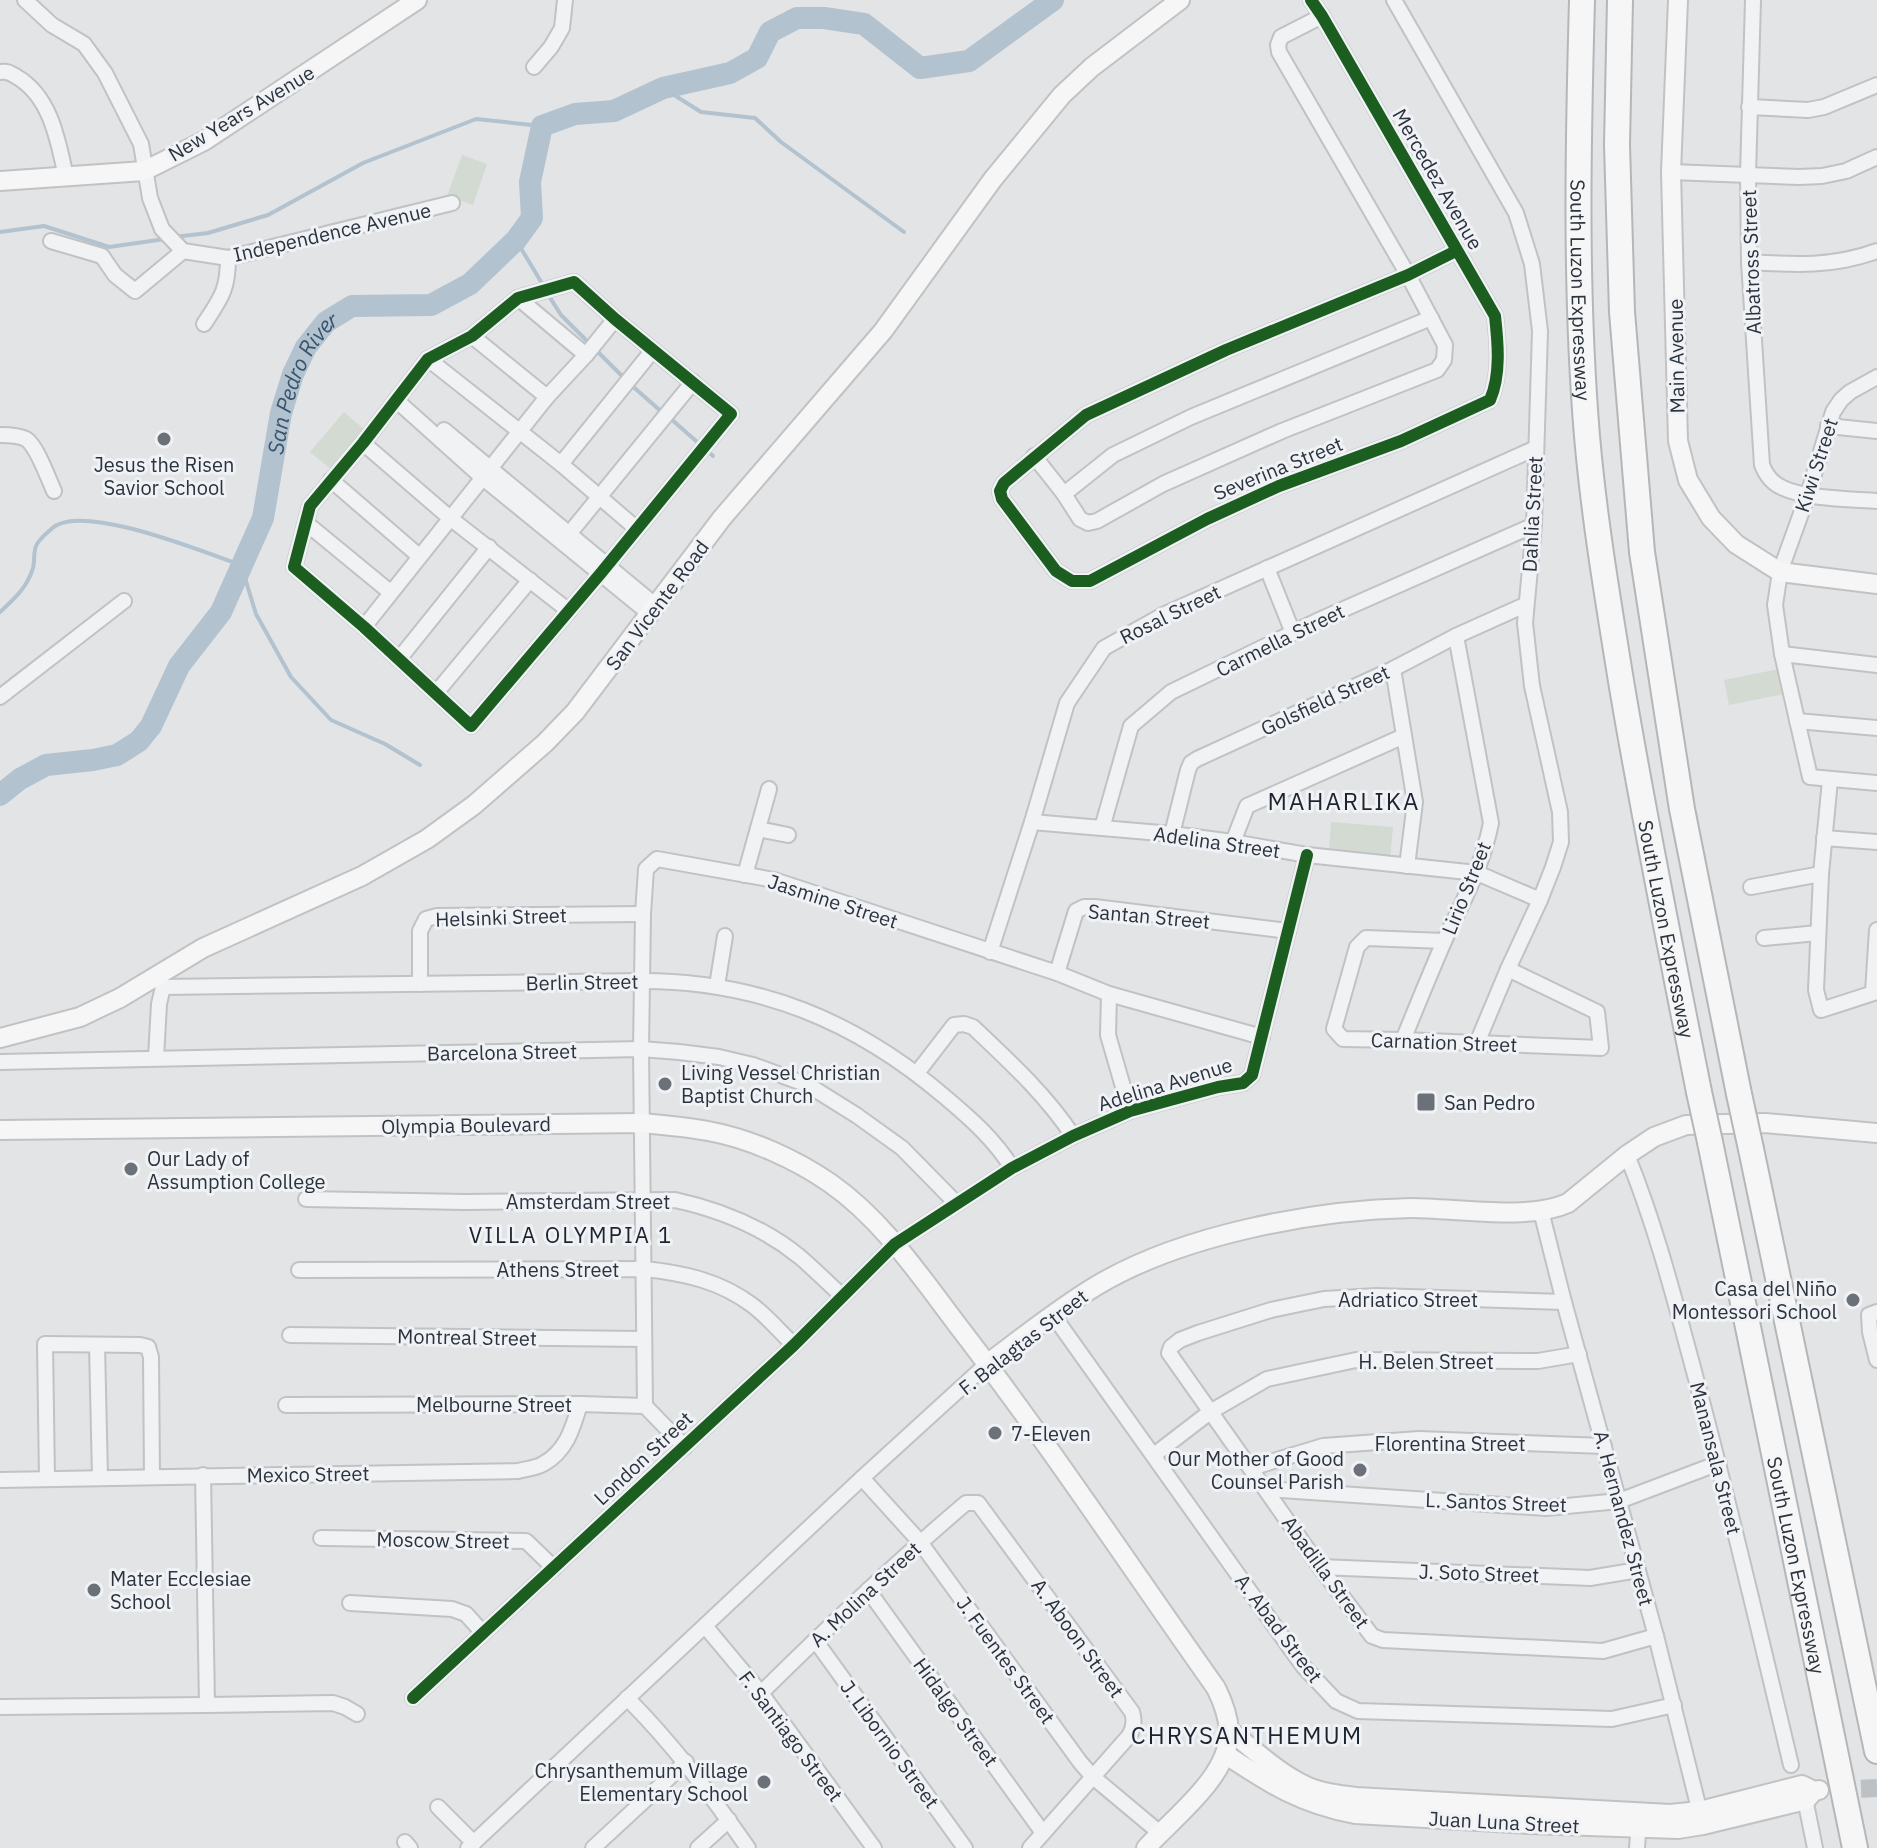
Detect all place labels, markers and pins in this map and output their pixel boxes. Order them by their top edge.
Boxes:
marker: Jesus the Risen Savior School [155,430,173,448]
place label: Jesus the Risen Savior School [94,451,234,501]
place label: Living Vessel Christian Baptist Church [681,1059,880,1109]
marker: Living Vessel Christian Baptist Church [656,1075,674,1093]
place label: San Pedro [1444,1089,1535,1116]
marker: San Pedro [1415,1091,1437,1113]
place label: Our Lady of Assumption College [147,1145,326,1195]
marker: Our Lady of Assumption College [122,1160,140,1178]
place label: Casa del Niño Montessori School [1672,1275,1837,1325]
marker: Casa del Niño Montessori School [1844,1291,1862,1309]
place label: 7-Eleven [1011,1420,1091,1447]
marker: 7-Eleven [986,1424,1004,1442]
place label: Our Mother of Good Counsel Parish [1167,1445,1344,1495]
marker: Our Mother of Good Counsel Parish [1351,1461,1369,1479]
place label: Mater Ecclesiae School [110,1565,251,1615]
marker: Mater Ecclesiae School [85,1581,103,1599]
place label: Chrysanthemum Village Elementary School [535,1757,748,1807]
marker: Chrysanthemum Village Elementary School [755,1773,773,1791]

